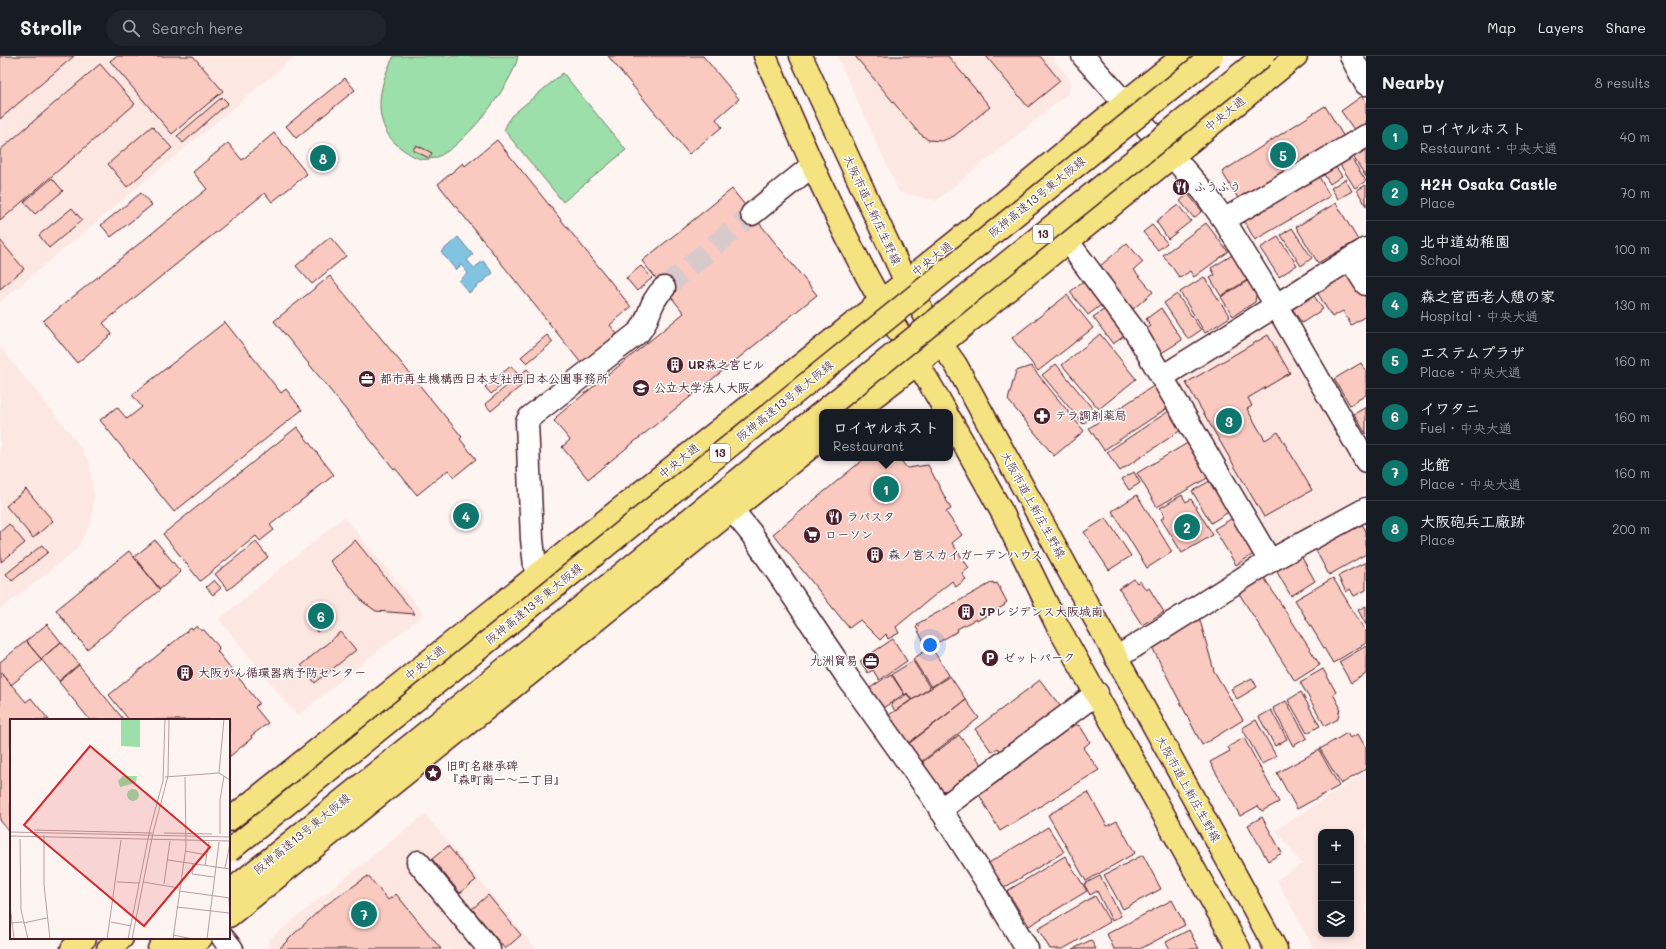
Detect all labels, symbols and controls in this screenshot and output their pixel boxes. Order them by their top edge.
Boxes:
search box [106,10,386,46]
text: Strollr [20,15,82,40]
icon: search [120,17,142,39]
text: Search here [152,18,243,38]
text: Map [1487,18,1516,37]
text: Layers [1538,18,1584,37]
text: Share [1606,18,1646,37]
text: Nearby [1382,71,1444,93]
text: 8 results [1595,74,1650,91]
street label: 中央大通 [1201,92,1248,135]
text: ロイヤルホスト [1420,118,1526,138]
text: 1 [1392,128,1398,145]
text: 40 m [1620,128,1650,145]
text: Restaurant · 中央大通 [1420,139,1557,156]
pin: 5 [1270,140,1296,170]
pin: 8 [310,143,336,173]
street label: 大阪市道上新庄生野線 [840,152,906,267]
street label: 阪神高速13号東大阪線 [986,154,1088,240]
text: H2H Osaka Castle [1420,174,1557,194]
restaurant icon: ふうふう [1171,177,1191,197]
place label: ふうふう [1194,178,1242,194]
text: 2 [1391,184,1399,201]
text: 70 m [1620,184,1650,201]
text: Place [1420,194,1455,211]
road number: 13 [1033,225,1053,243]
text: 北中道幼稚園 [1420,231,1510,251]
street label: 中央大通 [908,237,955,279]
text: 3 [1391,240,1399,257]
text: 100 m [1614,240,1650,257]
text: School [1420,251,1461,268]
text: 森之宮西老人憩の家 [1420,286,1555,306]
text: 4 [1391,296,1399,313]
text: 130 m [1614,296,1650,313]
text: Hospital · 中央大通 [1420,307,1538,324]
text: エステムプラザ [1420,342,1525,362]
text: 5 [1391,352,1399,369]
text: 160 m [1614,352,1650,369]
building icon: UR森之宮ビル [665,355,685,375]
place label: UR森之宮ビル [688,356,765,372]
street label: 阪神高速13号東大阪線 [733,356,836,444]
text: Place · 中央大通 [1420,363,1521,380]
office icon: 都市再生機構西日本支社西日本公園事務所 [357,369,377,389]
place label: 都市再生機構西日本支社西日本公園事務所 [380,370,609,386]
school or university icon: 公立大学法人大阪 [631,378,651,398]
place label: 公立大学法人大阪 [654,379,750,395]
text: イワタニ [1420,398,1480,418]
pharmacy icon: テラ調剤薬局 [1032,406,1052,426]
pin: 3 [1216,406,1242,436]
place label: テラ調剤薬局 [1055,407,1127,423]
text: 6 [1391,408,1399,425]
text: 160 m [1614,408,1650,425]
popup [819,409,953,461]
text: ロイヤルホスト [833,417,939,437]
text: Fuel · 中央大通 [1420,419,1512,436]
text: Restaurant [833,437,904,454]
street label: 中央大通 [655,439,702,482]
road number: 13 [710,444,730,462]
street label: 大阪市道上新庄生野線 [998,448,1070,561]
text: 北館 [1420,454,1450,474]
text: 7 [1391,464,1399,481]
text: 160 m [1614,464,1650,481]
pin: 1 [873,474,899,504]
text: Place · 中央大通 [1420,475,1521,492]
pin: 4 [453,501,479,531]
restaurant icon: ラパスタ [824,507,844,527]
place label: ラパスタ [847,508,895,524]
text: 大阪砲兵工廠跡 [1420,511,1525,531]
pin: 2 [1174,512,1200,542]
text: 8 [1391,520,1399,537]
text: 200 m [1612,520,1650,537]
supermarket icon: ローソン [802,525,822,545]
place label: ローソン [825,526,873,542]
text: Place [1420,531,1455,548]
building icon: 森ノ宮スカイガーデンハウス [865,545,885,565]
place label: 森ノ宮スカイガーデンハウス [888,546,1043,562]
street label: 阪神高速13号東大阪線 [482,559,585,647]
pin: 6 [308,601,334,631]
building icon: JPレジデンス大阪城南 [956,602,976,622]
place label: JPレジデンス大阪城南 [979,603,1103,619]
your location [920,635,940,655]
street label: 中央大通 [401,641,448,684]
parking icon: ゼットパーク [980,648,1000,668]
place label: ゼットパーク [1003,649,1075,665]
office icon: 九洲貿易 [861,651,881,671]
place label: 九洲貿易 [810,652,858,668]
building icon: 大阪がん循環器病予防センター [175,663,195,683]
place label: 大阪がん循環器病予防センター [198,664,366,680]
inset map [10,719,230,939]
street label: 大阪市道上新庄生野線 [1153,732,1225,845]
place label: 旧町名継承碑 『森町南一～二丁目』 [446,757,566,787]
place icon: 旧町名継承碑 『森町南一～二丁目』 [423,763,443,783]
street label: 阪神高速13号東大阪線 [250,789,353,877]
map controls [1318,829,1354,937]
button: + [1318,829,1354,865]
button: − [1318,865,1354,901]
pin: 7 [351,899,377,929]
button: layers [1318,901,1354,937]

